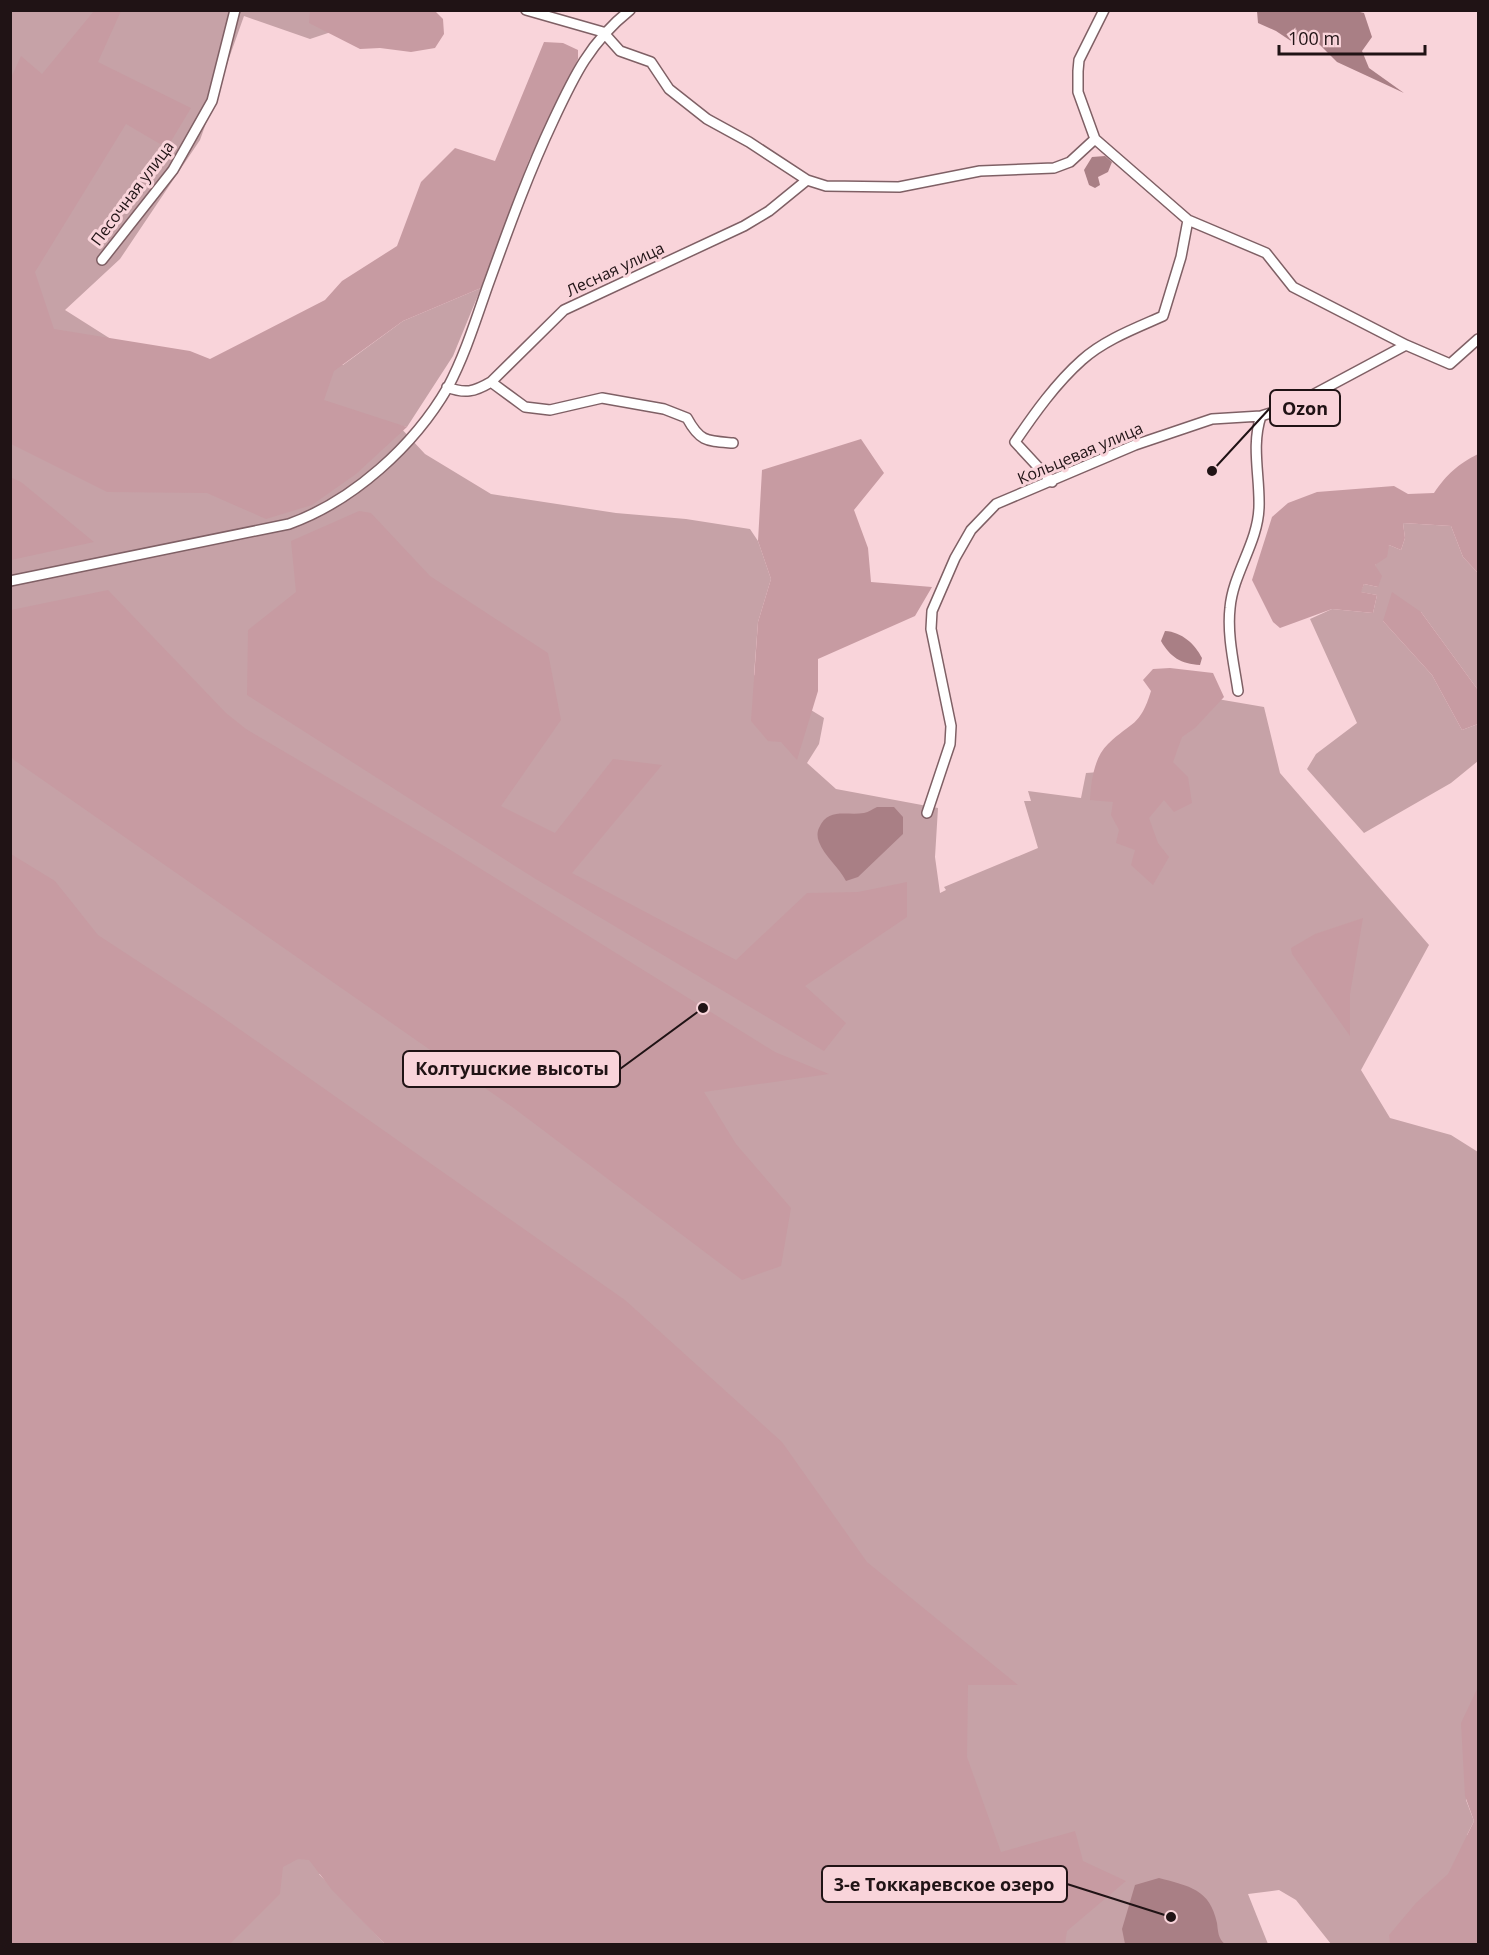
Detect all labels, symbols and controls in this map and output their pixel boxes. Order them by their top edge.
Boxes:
scale bar [1279,18,1424,56]
text: 100 m [1288,26,1340,50]
street label: Песочная улица [85,136,179,250]
street label: Лесная улица [562,237,668,301]
callout: Ozon [1270,390,1340,426]
text: Ozon [1282,396,1328,420]
street label: Кольцевая улица [1014,417,1146,489]
callout: Колтушские высоты [403,1051,620,1087]
text: Колтушские высоты [415,1056,609,1080]
callout: 3-е Токкаревское озеро [822,1866,1067,1902]
text: 3-е Токкаревское озеро [834,1872,1054,1896]

